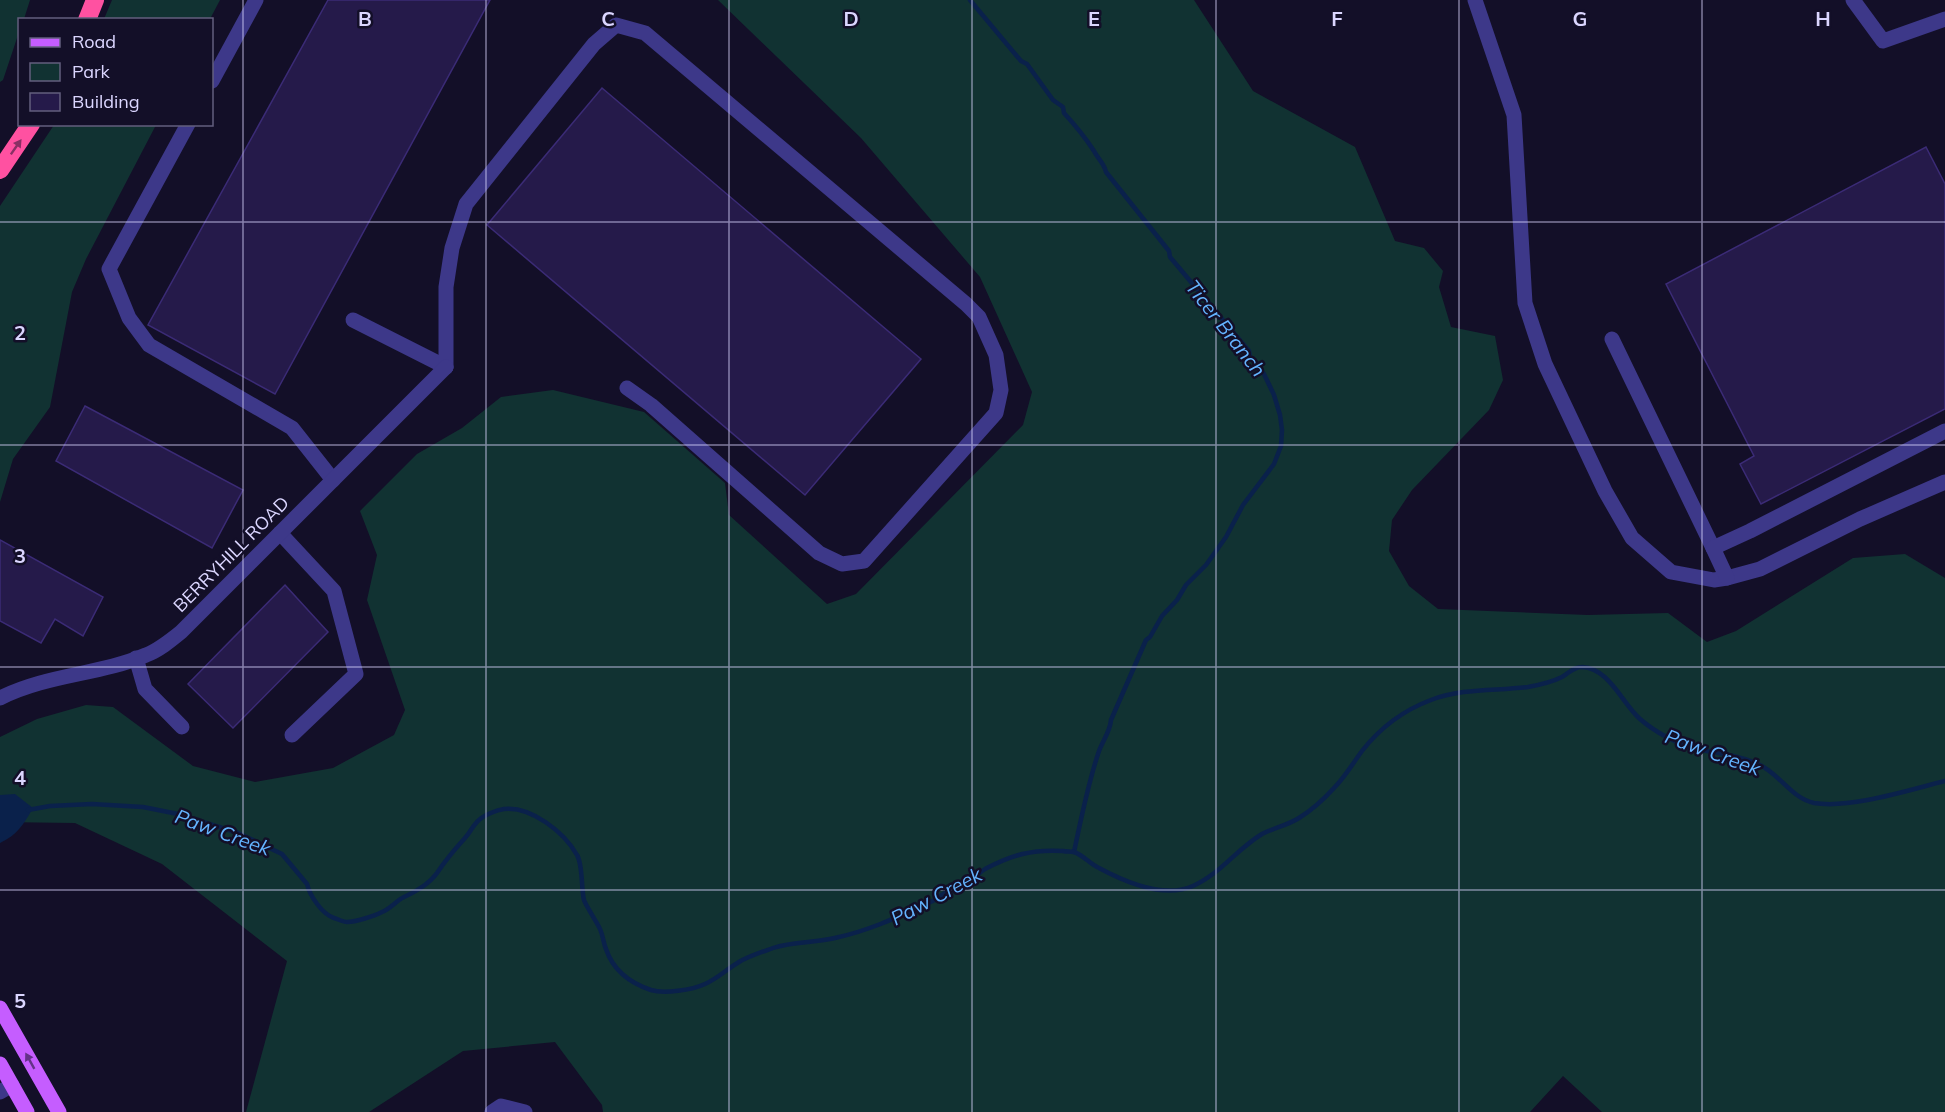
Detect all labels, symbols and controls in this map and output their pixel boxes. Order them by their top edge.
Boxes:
text: B [358,6,372,31]
text: C [601,6,615,31]
text: D [843,6,859,31]
text: E [1088,6,1100,31]
text: F [1331,6,1343,31]
text: G [1573,6,1587,31]
text: H [1815,6,1831,31]
legend [18,18,213,126]
text: Road [72,30,116,53]
text: Park [72,60,111,83]
text: Building [72,90,140,113]
one-way arrow [10,140,22,156]
water label: Ticer Branch [1180,275,1272,381]
text: 2 [14,320,26,345]
street label: BERRYHILL ROAD [168,491,294,617]
text: 3 [14,543,26,568]
water label: Paw Creek [1662,723,1765,781]
text: 4 [14,765,26,790]
water label: Paw Creek [172,803,275,861]
water label: Paw Creek [886,861,987,930]
text: 5 [14,988,26,1013]
one-way arrow [25,1052,35,1069]

